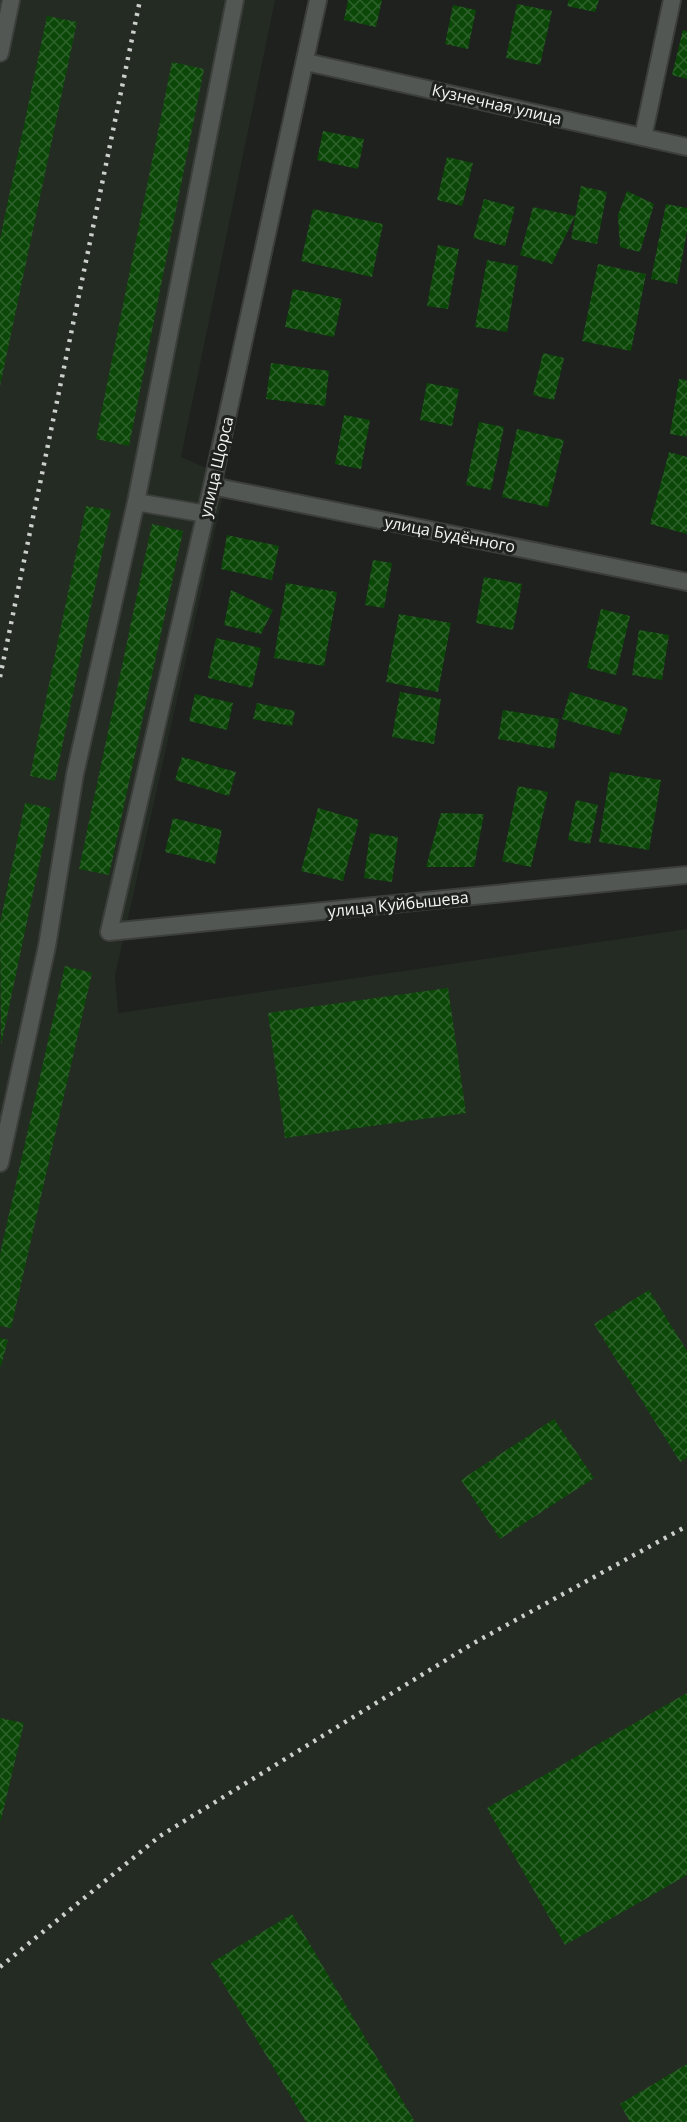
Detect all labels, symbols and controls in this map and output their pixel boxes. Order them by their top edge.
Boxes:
street label: Кузнечная улица [430,78,564,130]
street label: улица Щорса [194,414,238,520]
street label: улица Будённого [383,511,517,557]
street label: улица Куйбышева [327,886,469,922]

